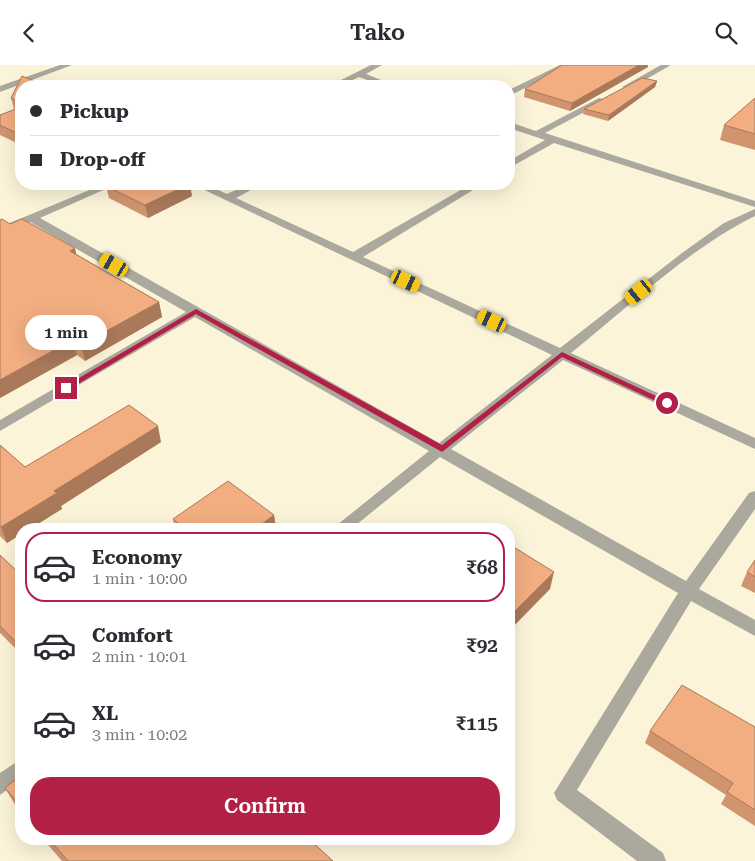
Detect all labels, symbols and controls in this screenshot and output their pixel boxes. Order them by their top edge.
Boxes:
icon: back [15,19,43,47]
icon: search [712,19,740,47]
text: Tako [350,20,405,45]
text: Pickup [60,100,129,123]
text: Drop-off [60,148,145,171]
car [97,251,130,279]
car [389,268,422,294]
car [622,277,655,307]
car [475,308,508,334]
callout: 1 min [25,315,107,351]
text: 1 min [44,323,88,342]
route end [55,377,77,399]
route start [656,392,678,414]
icon: car [32,545,77,590]
text: Economy [92,546,182,569]
text: ₹68 [466,556,498,579]
text: 1 min · 10:00 [92,569,187,588]
icon: car [32,623,77,668]
text: Comfort [92,624,173,647]
text: ₹92 [466,634,498,657]
text: 2 min · 10:01 [92,647,187,666]
icon: car [32,701,77,746]
text: XL [92,702,118,725]
text: ₹115 [455,712,498,735]
text: 3 min · 10:02 [92,725,187,744]
button: Confirm [30,777,500,835]

